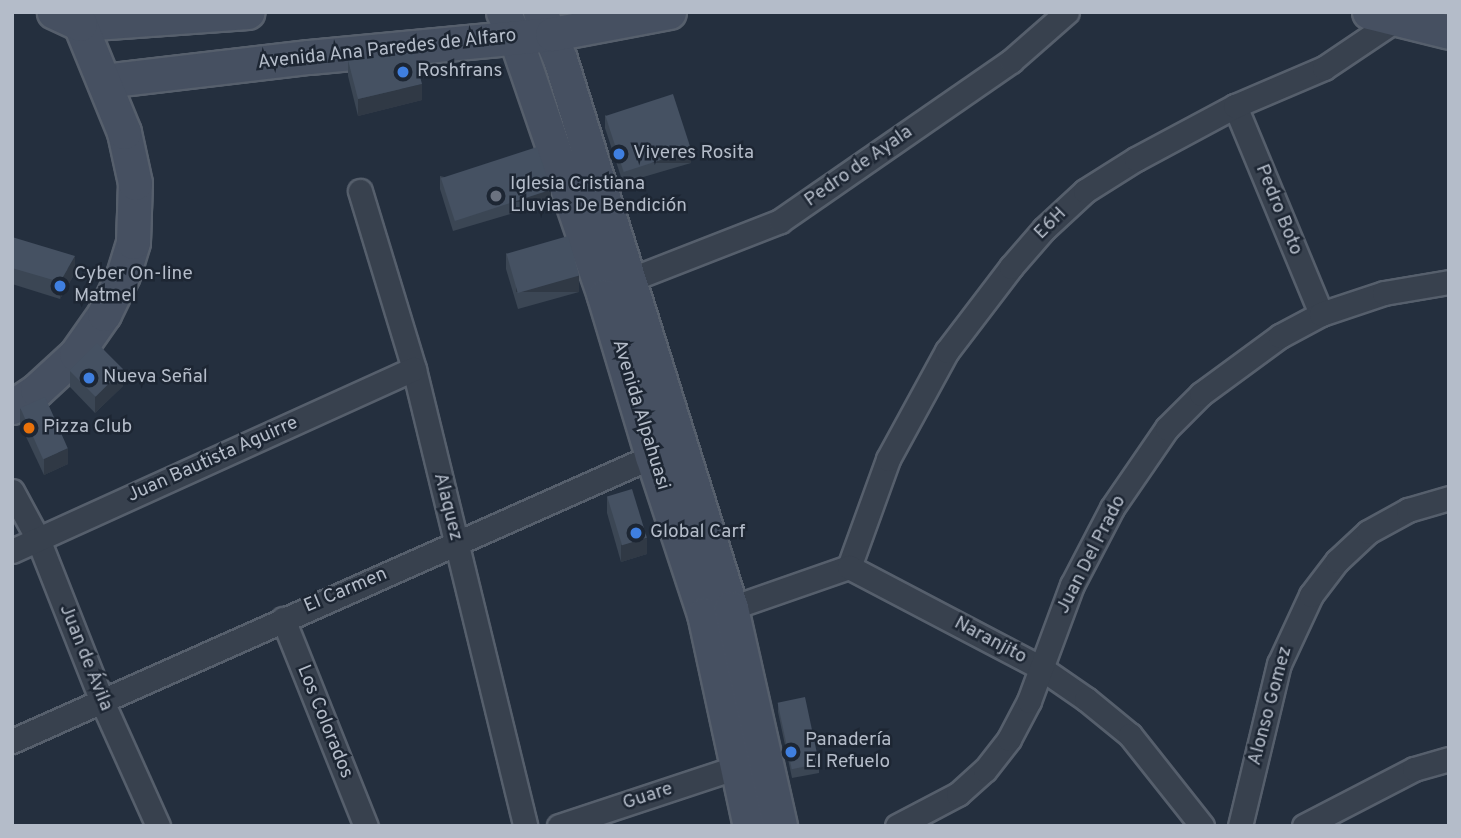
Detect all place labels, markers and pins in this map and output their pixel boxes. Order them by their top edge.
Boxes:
place label: Roshfrans [417,61,502,83]
marker: Roshfrans [395,64,411,80]
place label: Viveres Rosita [633,143,754,165]
marker: Viveres Rosita [611,146,627,162]
place label: Iglesia Cristiana Lluvias De Bendición [510,174,687,218]
marker: Iglesia Cristiana Lluvias De Bendición [488,188,504,204]
place label: Cyber On-line Matmel [74,264,193,308]
marker: Cyber On-line Matmel [52,278,68,294]
place label: Nueva Señal [103,367,208,389]
marker: Nueva Señal [81,370,97,386]
place label: Pizza Club [43,417,132,439]
marker: Pizza Club [21,420,37,436]
place label: Global Carf [650,522,745,544]
marker: Global Carf [628,525,644,541]
place label: Panadería El Refuelo [805,730,891,774]
marker: Panadería El Refuelo [783,744,799,760]

